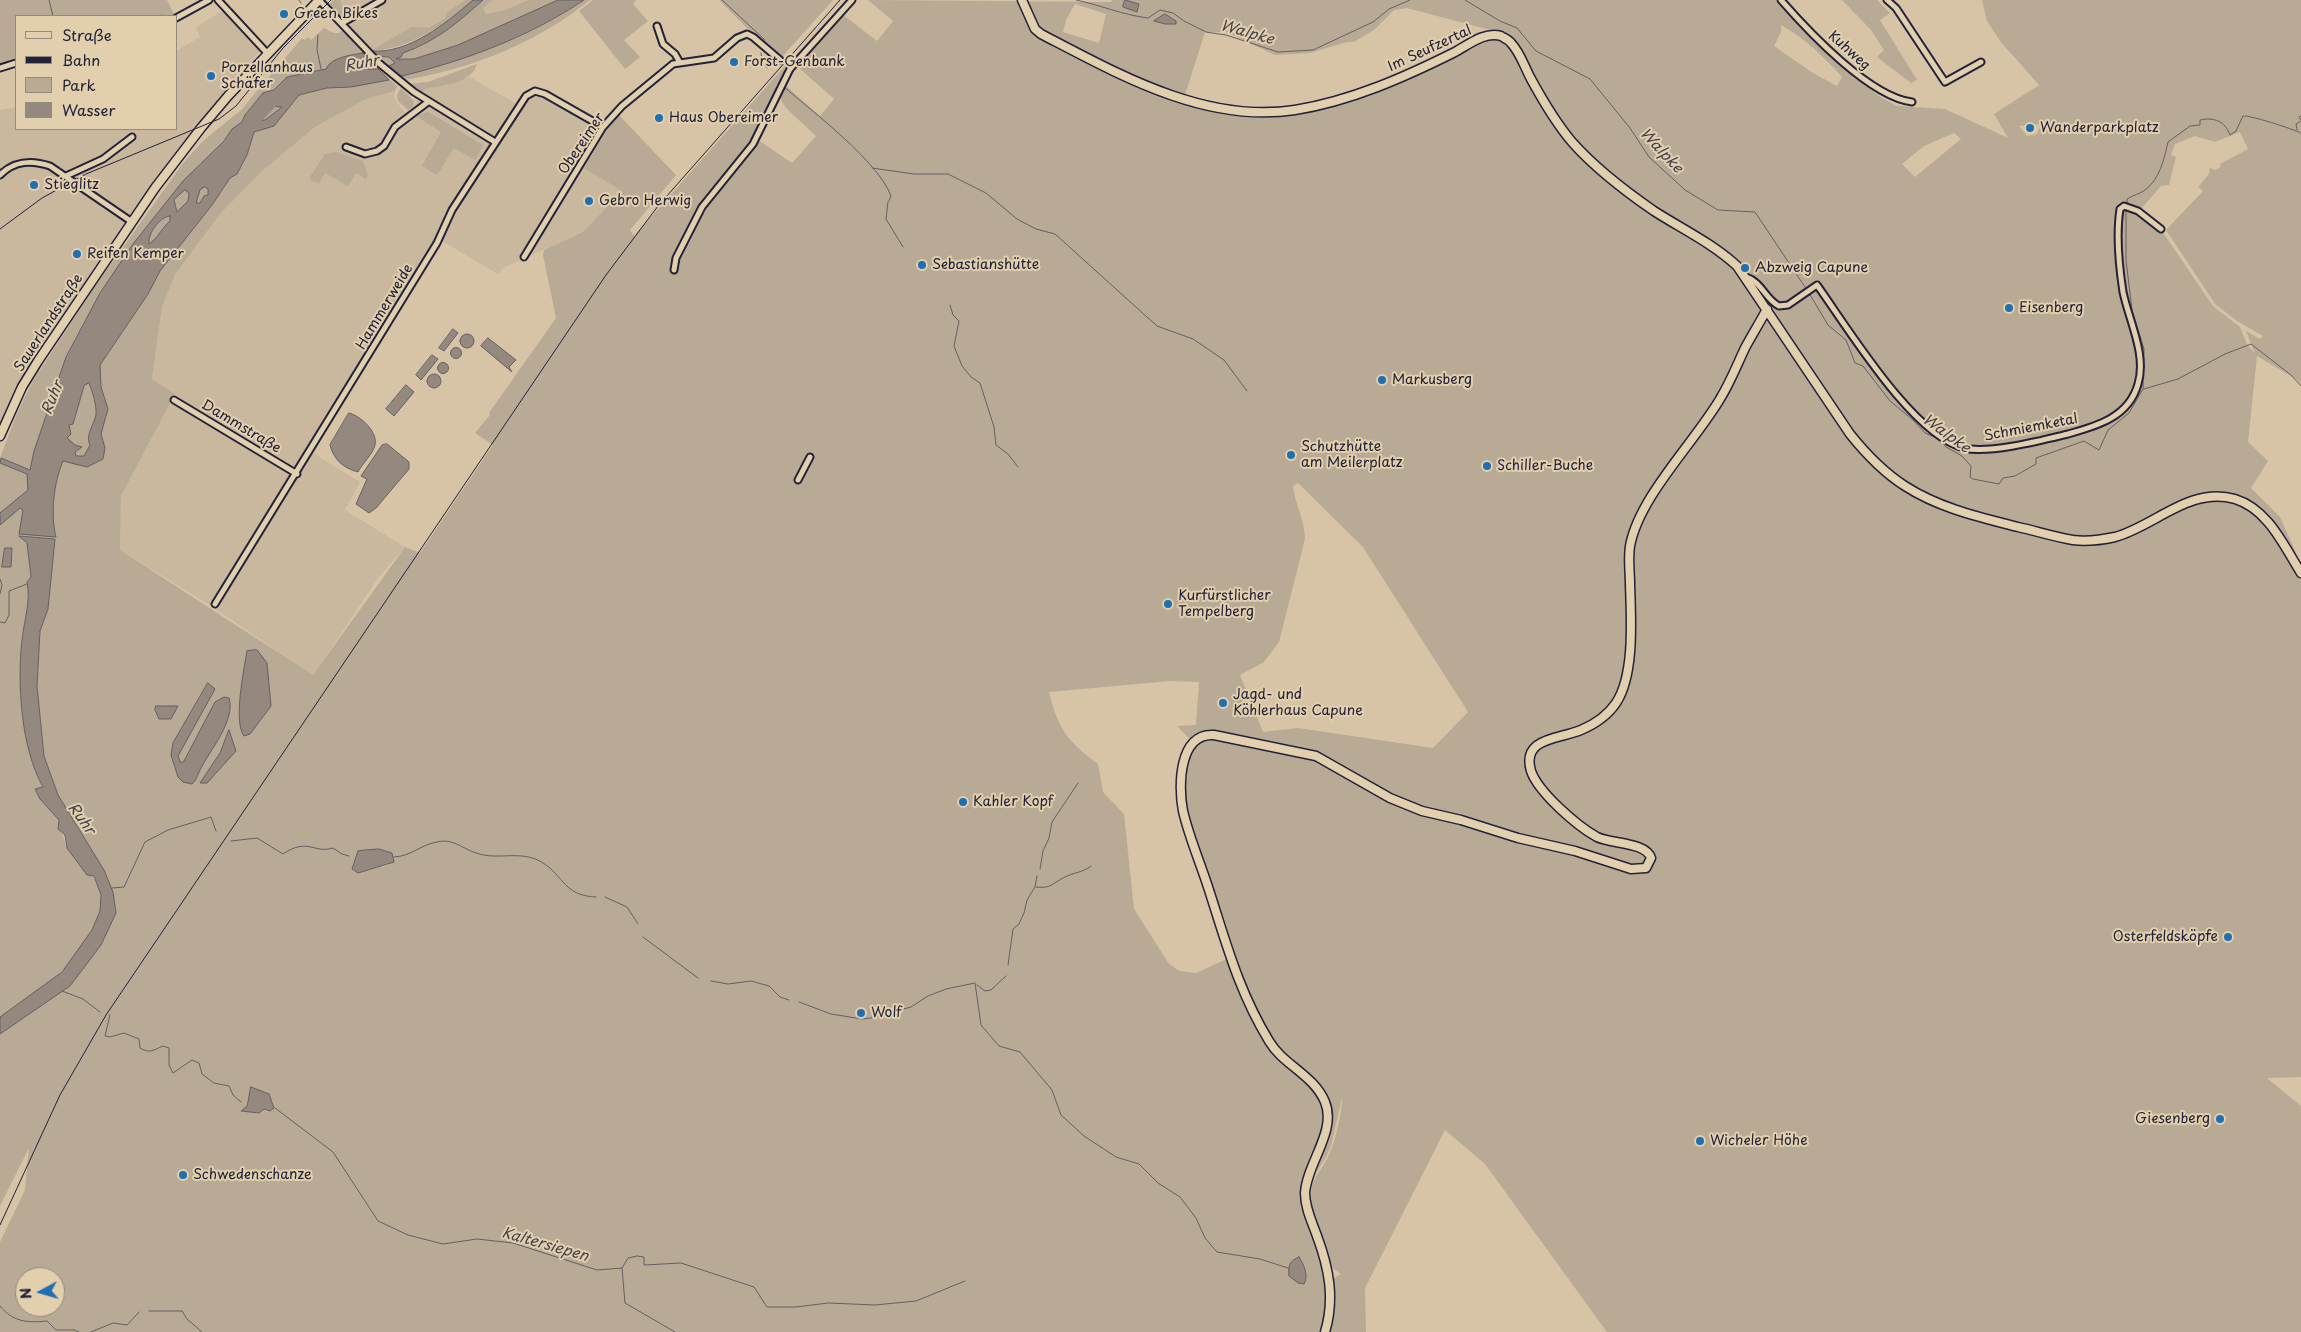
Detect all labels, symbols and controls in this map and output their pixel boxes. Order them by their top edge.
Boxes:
place label: Green Bikes [294,6,378,22]
marker: Green Bikes [278,8,290,20]
legend [15,15,178,130]
water label: Walpke [1218,17,1276,49]
street label: Im Seufzertal [1385,22,1475,76]
text: Straße [62,23,112,46]
street label: Kuhweg [1825,28,1873,74]
text: Bahn [62,48,100,71]
water label: Ruhr [344,52,380,76]
place label: Forst-Genbank [744,54,845,70]
marker: Forst-Genbank [728,56,740,68]
place label: Porzellanhaus Schäfer [221,60,313,92]
marker: Porzellanhaus Schäfer [205,70,217,82]
text: Park [62,73,96,96]
text: Wasser [62,98,115,121]
street label: Obereimer [555,110,609,178]
place label: Haus Obereimer [669,110,778,126]
marker: Haus Obereimer [653,112,665,124]
place label: Wanderparkplatz [2040,120,2159,136]
marker: Wanderparkplatz [2024,122,2036,134]
water label: Walpke [1636,125,1686,177]
place label: Stieglitz [44,177,99,193]
marker: Stieglitz [28,179,40,191]
place label: Gebro Herwig [599,193,691,209]
marker: Gebro Herwig [583,195,595,207]
place label: Reifen Kemper [87,246,184,262]
marker: Reifen Kemper [71,248,83,260]
place label: Sebastianshütte [932,257,1039,273]
marker: Sebastianshütte [916,259,928,271]
place label: Abzweig Capune [1755,260,1868,276]
street label: Hammerweide [353,261,417,353]
marker: Abzweig Capune [1739,262,1751,274]
street label: Sauerlandstraße [11,271,87,375]
place label: Eisenberg [2019,300,2083,316]
marker: Eisenberg [2003,302,2015,314]
place label: Markusberg [1392,372,1472,388]
marker: Markusberg [1376,374,1388,386]
water label: Ruhr [38,379,68,417]
street label: Dammstraße [198,397,284,457]
water label: Walpke [1919,411,1973,457]
street label: Schmiemketal [1983,411,2079,445]
place label: Schutzhütte am Meilerplatz [1301,439,1402,472]
marker: Schutzhütte am Meilerplatz [1285,449,1297,461]
place label: Schiller-Buche [1497,458,1593,474]
marker: Schiller-Buche [1481,460,1493,472]
place label: Kurfürstlicher Tempelberg [1178,588,1271,620]
marker: Kurfürstlicher Tempelberg [1162,598,1174,610]
place label: Jagd- und Köhlerhaus Capune [1233,687,1363,720]
marker: Jagd- und Köhlerhaus Capune [1217,697,1229,709]
place label: Kahler Kopf [973,794,1053,810]
marker: Kahler Kopf [957,796,969,808]
water label: Ruhr [64,800,98,838]
place label: Osterfeldsköpfe [2113,929,2218,945]
marker: Osterfeldsköpfe [2222,931,2234,943]
place label: Wolf [871,1005,902,1021]
marker: Wolf [855,1007,867,1019]
place label: Giesenberg [2135,1111,2210,1127]
marker: Giesenberg [2214,1113,2226,1125]
place label: Wicheler Höhe [1710,1133,1808,1149]
marker: Wicheler Höhe [1694,1135,1706,1147]
place label: Schwedenschanze [193,1167,312,1183]
marker: Schwedenschanze [177,1169,189,1181]
water label: Kaltersiepen [500,1224,590,1266]
north arrow [15,1267,65,1317]
text: N [15,1287,37,1300]

